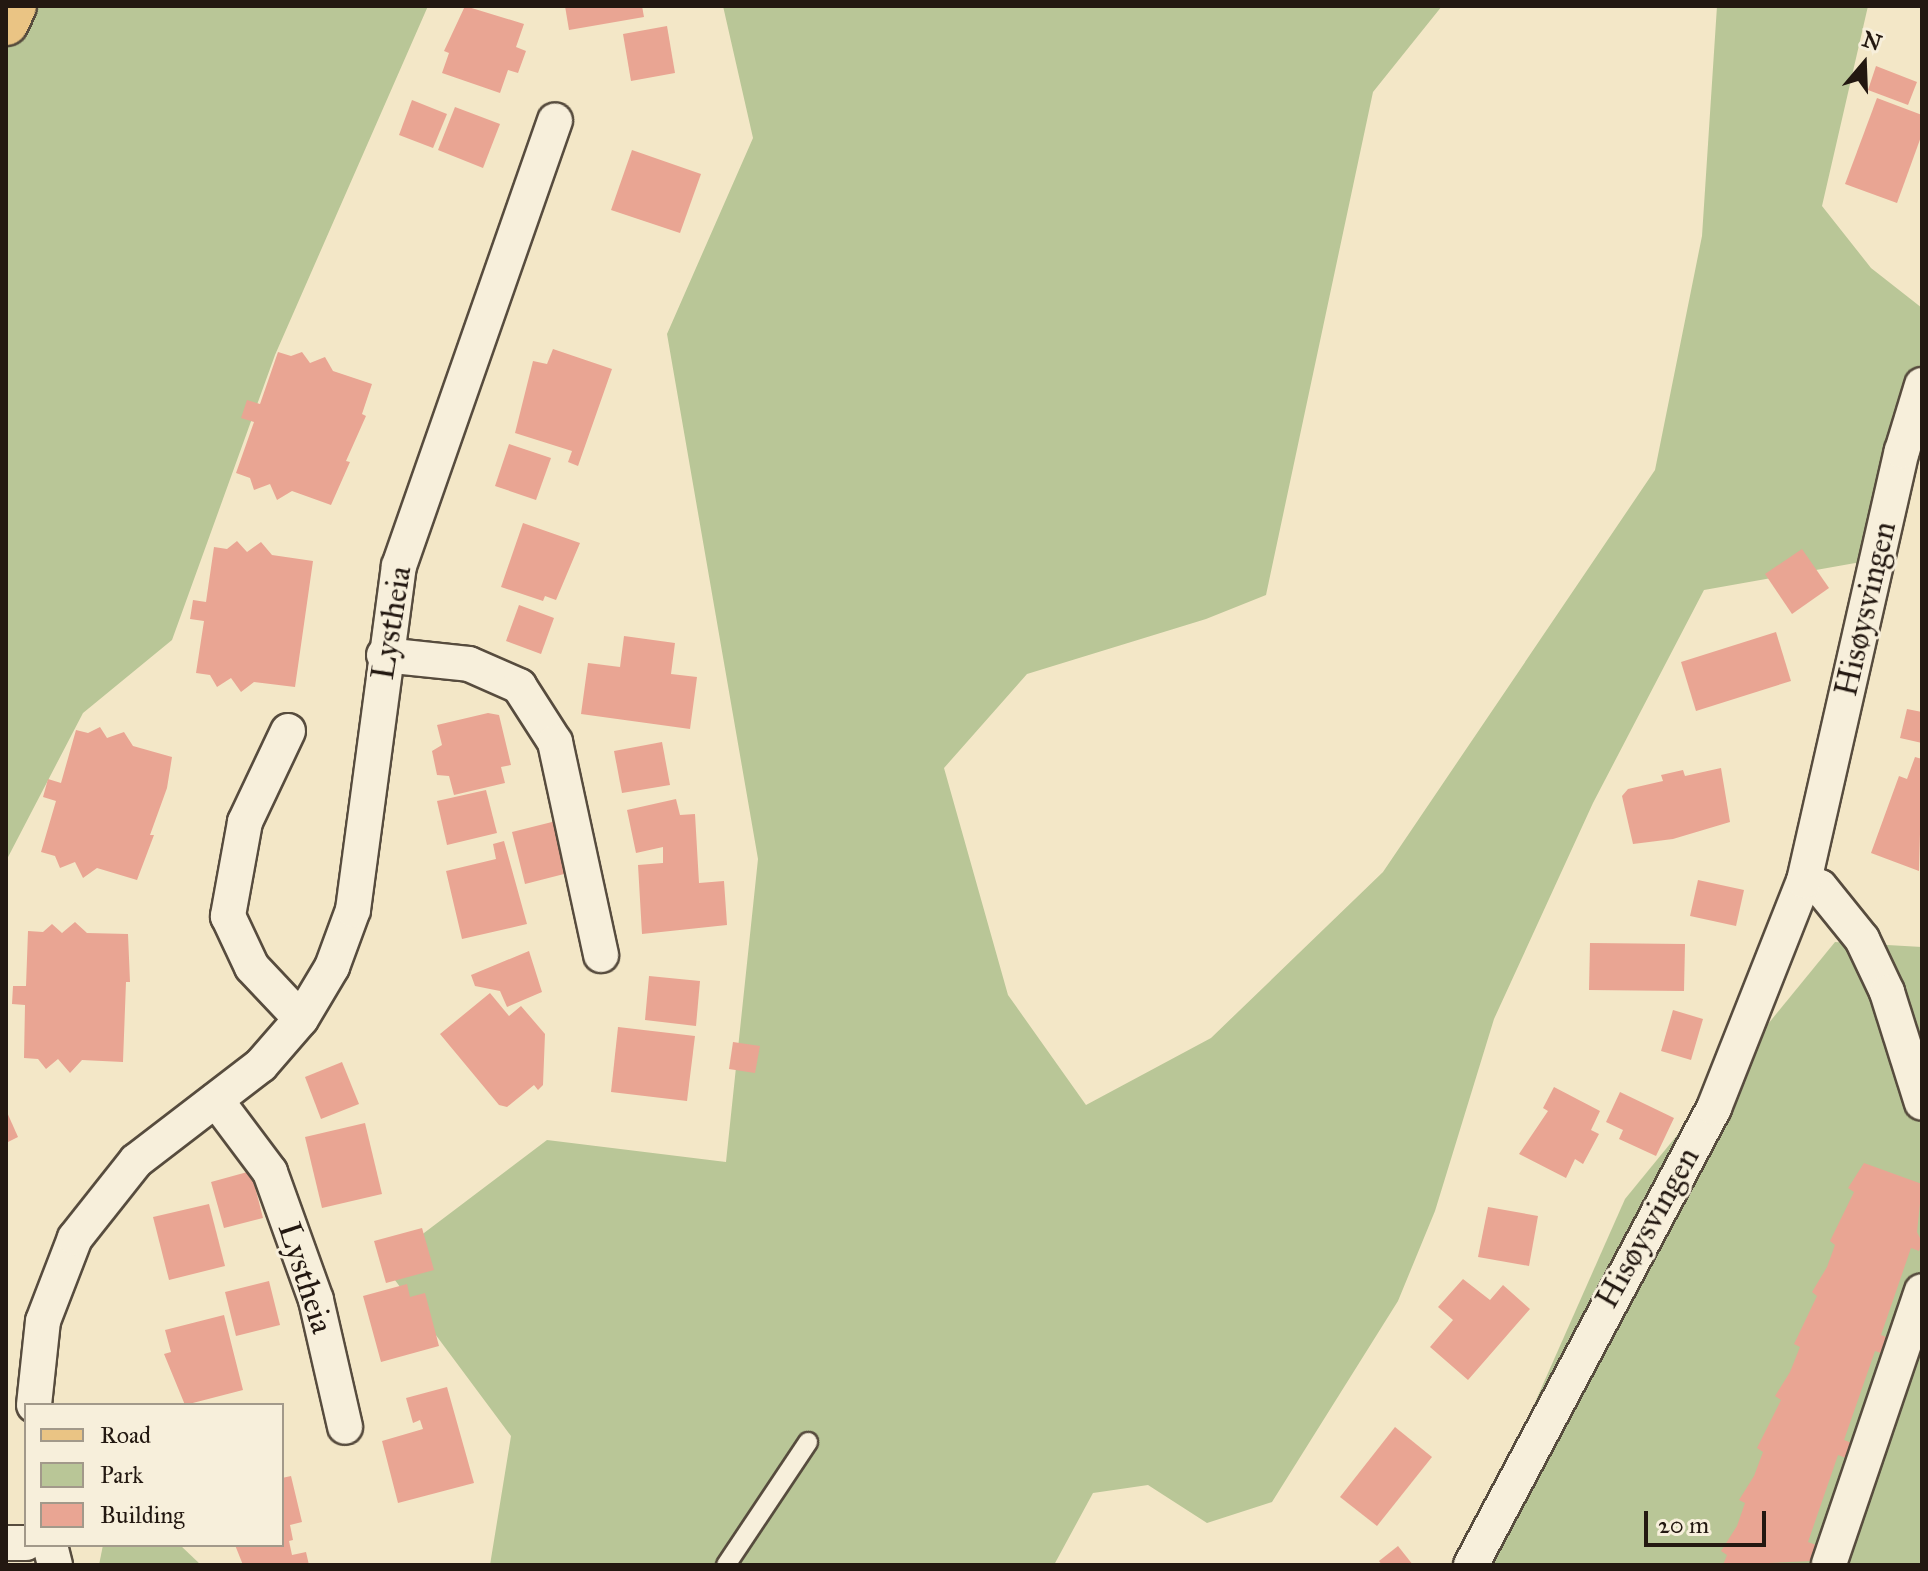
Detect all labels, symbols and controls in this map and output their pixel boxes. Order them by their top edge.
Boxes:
north arrow [1824,24,1904,104]
text: N [1859,25,1885,57]
street label: Hisøysvingen [1827,518,1905,700]
street label: Lystheia [364,563,420,683]
street label: Hisøysvingen [1588,1141,1708,1315]
street label: Lystheia [269,1218,341,1338]
legend [24,1403,284,1547]
text: Road [100,1420,151,1450]
text: Park [100,1460,143,1490]
scale bar [1648,1495,1770,1545]
text: Building [100,1500,185,1530]
text: 20 m [1658,1510,1709,1540]

